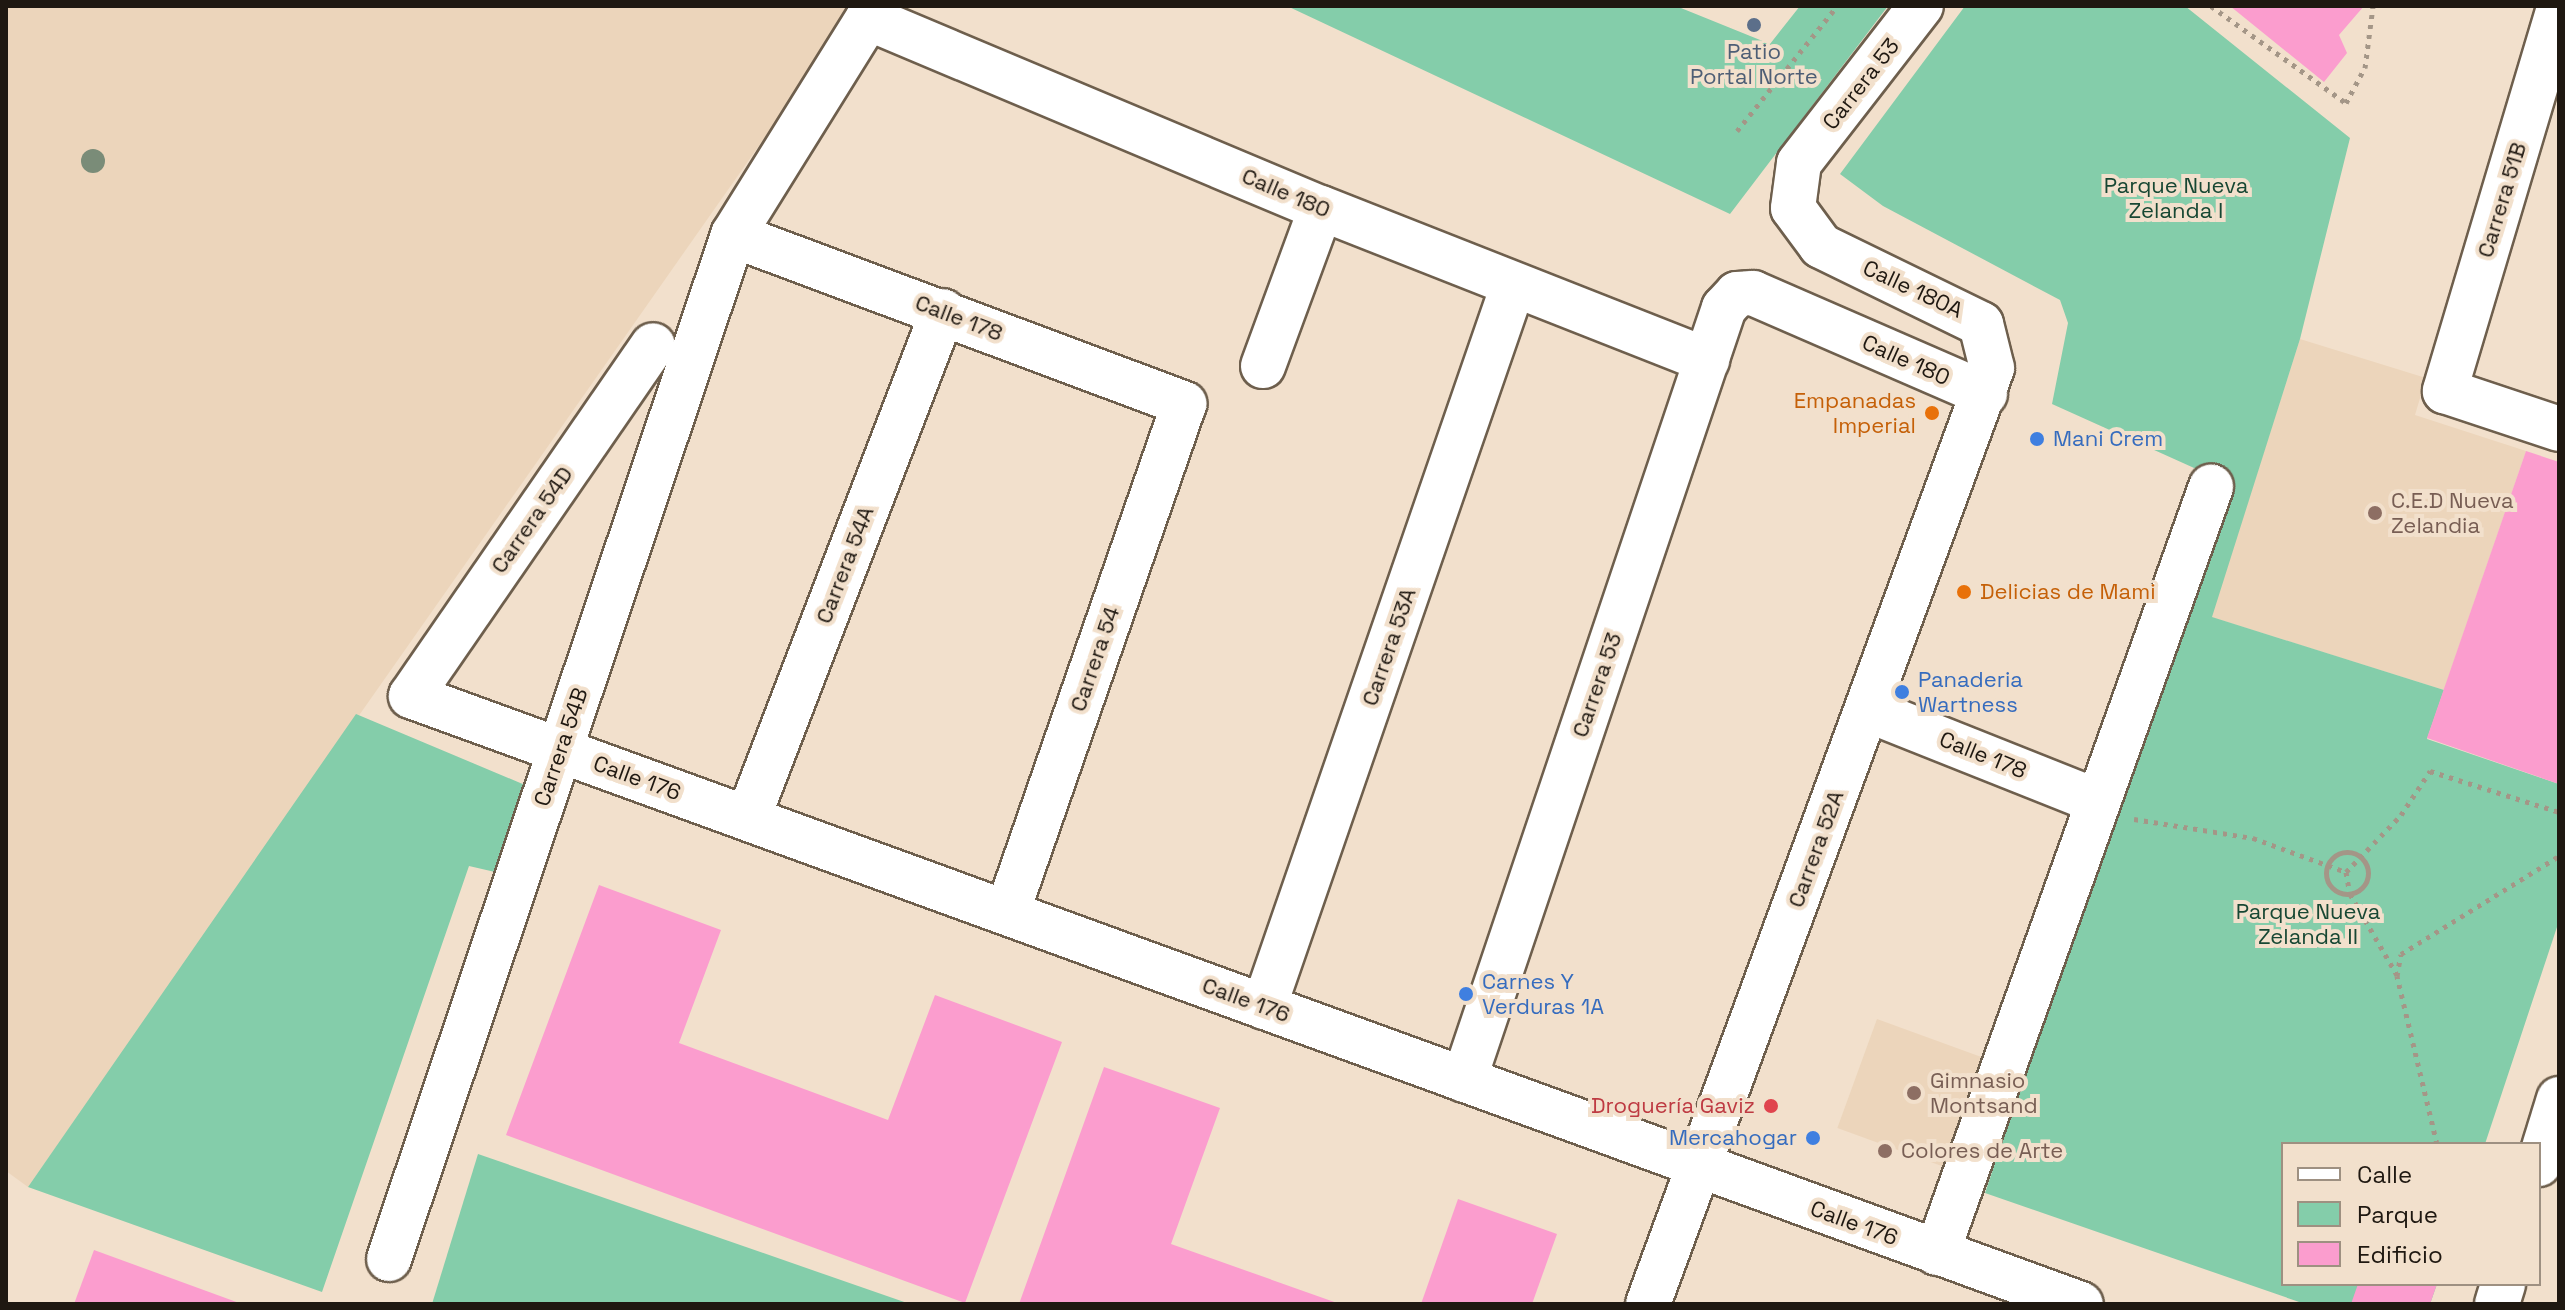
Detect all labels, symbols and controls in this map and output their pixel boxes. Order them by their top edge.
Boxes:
marker: Patio Portal Norte [1745,16,1763,34]
street label: Carrera 53 [1817,33,1905,135]
place label: Patio Portal Norte [1690,38,1818,90]
street label: Carrera 51B [2472,139,2532,261]
street label: Calle 180 [1238,163,1334,223]
park label: Parque Nueva Zelanda I [2104,172,2248,224]
street label: Calle 180A [1859,254,1967,324]
street label: Calle 178 [912,289,1006,347]
street label: Calle 180 [1858,329,1954,391]
place label: Empanadas Imperial [1794,387,1916,438]
marker: Empanadas Imperial [1923,404,1941,422]
place label: Mani Crem [2053,426,2163,452]
marker: Mani Crem [2028,430,2046,448]
street label: Carrera 54D [486,462,578,578]
place label: C.E.D Nueva Zelandia [2391,487,2514,538]
street label: Carrera 54A [811,503,879,627]
marker: C.E.D Nueva Zelandia [2366,504,2384,522]
place label: Delicias de Mami [1980,579,2156,605]
marker: Delicias de Mami [1955,583,1973,601]
street label: Carrera 53A [1357,585,1421,709]
street label: Carrera 54 [1065,603,1125,715]
street label: Carrera 53 [1567,629,1627,741]
place label: Panaderia Wartness [1918,666,2023,718]
marker: Panaderia Wartness [1893,683,1911,701]
street label: Carrera 54B [528,684,594,810]
street label: Calle 178 [1936,726,2030,784]
street label: Calle 176 [590,750,684,806]
street label: Carrera 52A [1783,787,1849,911]
park label: Parque Nueva Zelanda II [2236,898,2380,950]
place label: Carnes Y Verduras 1A [1482,968,1604,1020]
street label: Calle 176 [1199,972,1293,1028]
marker: Carnes Y Verduras 1A [1457,985,1475,1003]
place label: Gimnasio Montsand [1930,1067,2038,1118]
marker: Gimnasio Montsand [1905,1084,1923,1102]
place label: Droguería Gaviz [1591,1093,1755,1119]
marker: Droguería Gaviz [1762,1097,1780,1115]
place label: Mercahogar [1669,1125,1797,1151]
marker: Mercahogar [1804,1129,1822,1147]
place label: Colores de Arte [1901,1138,2064,1164]
marker: Colores de Arte [1876,1142,1894,1160]
legend [2281,1142,2541,1286]
text: Calle [2357,1159,2412,1190]
street label: Calle 176 [1807,1195,1901,1251]
text: Parque [2357,1199,2438,1230]
text: Edificio [2357,1239,2443,1270]

